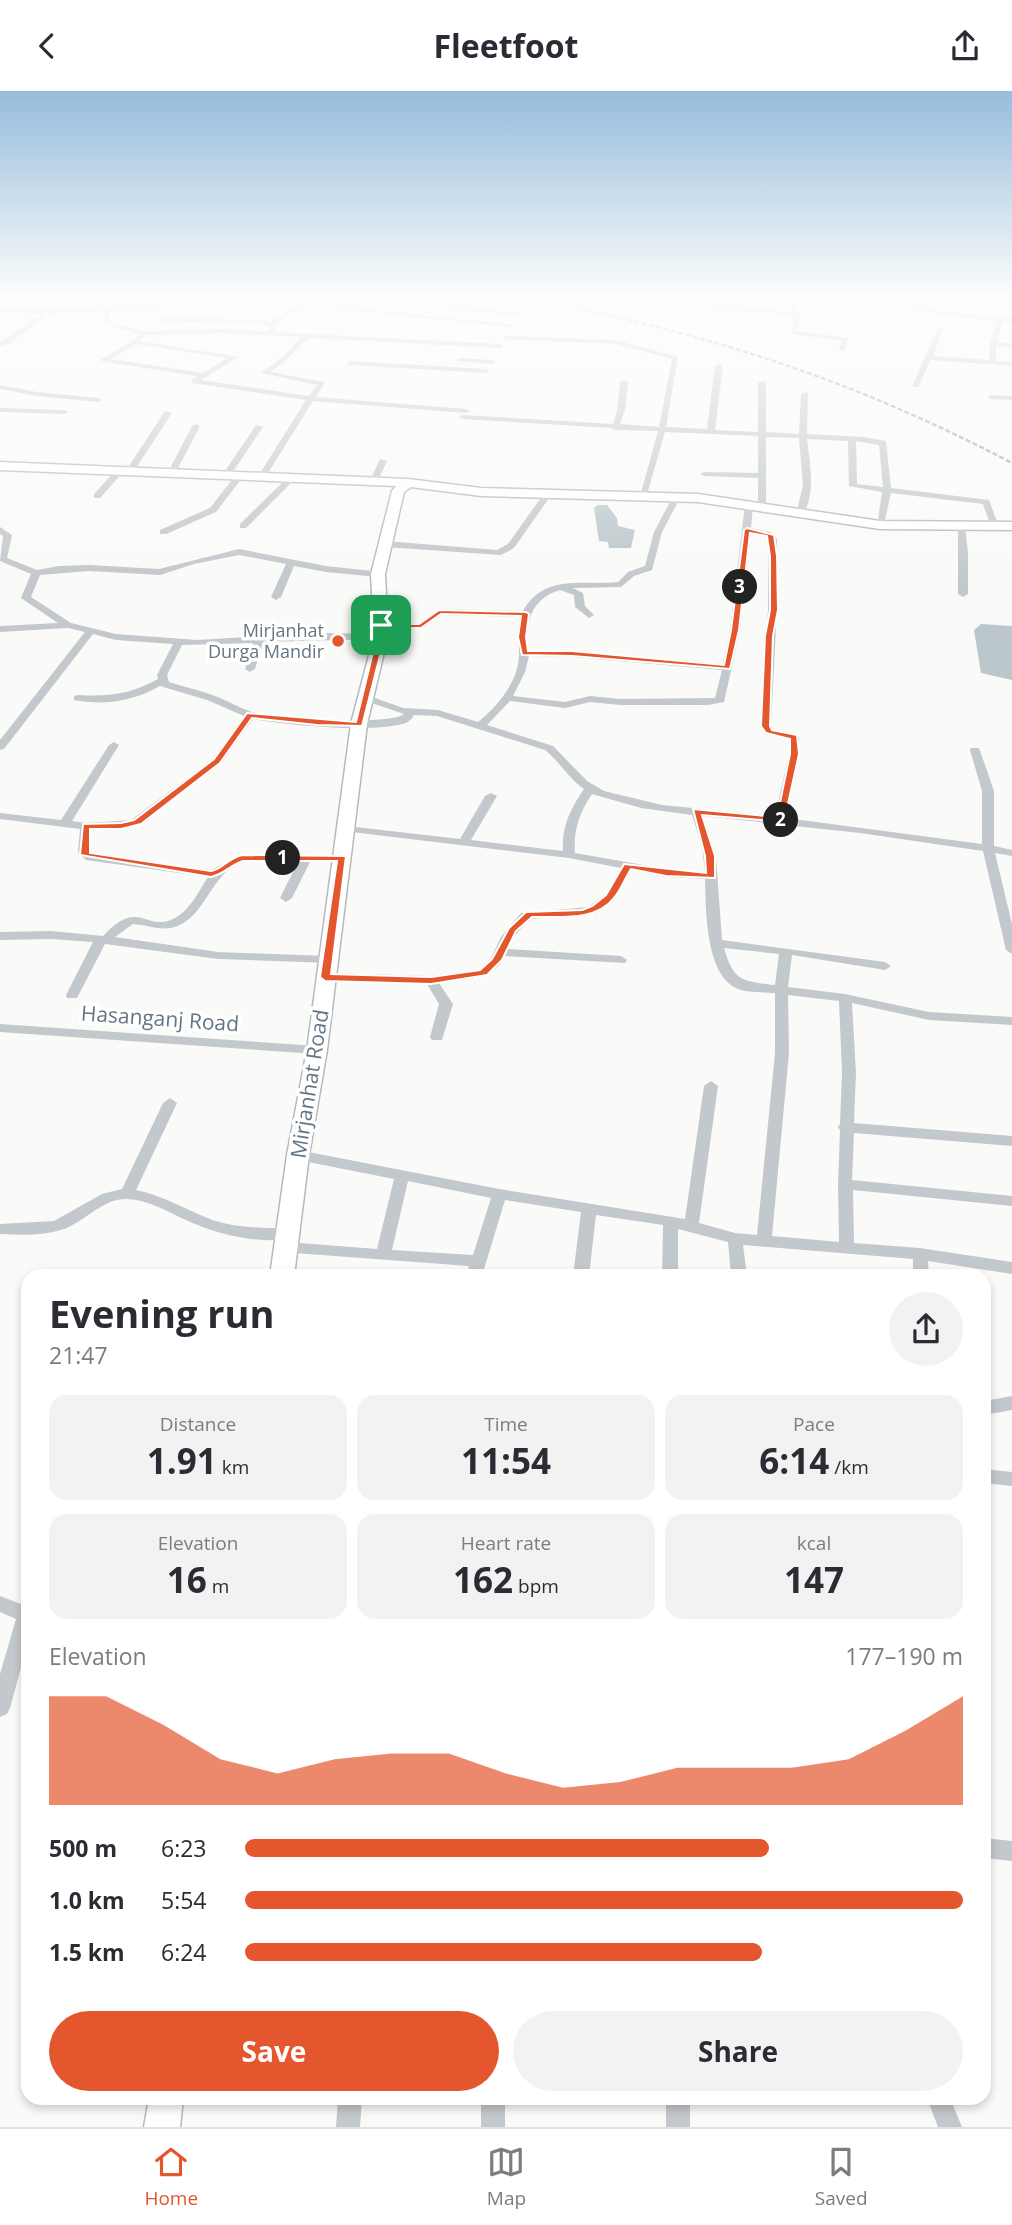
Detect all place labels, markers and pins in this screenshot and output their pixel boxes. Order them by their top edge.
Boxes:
pin: 3 [722,569,758,605]
pin [351,595,411,655]
place label: Mirjanhat Durga Mandir [208,618,325,663]
marker: Mirjanhat Durga Mandir [330,633,346,649]
pin: 2 [764,803,798,837]
pin: 1 [266,841,300,875]

